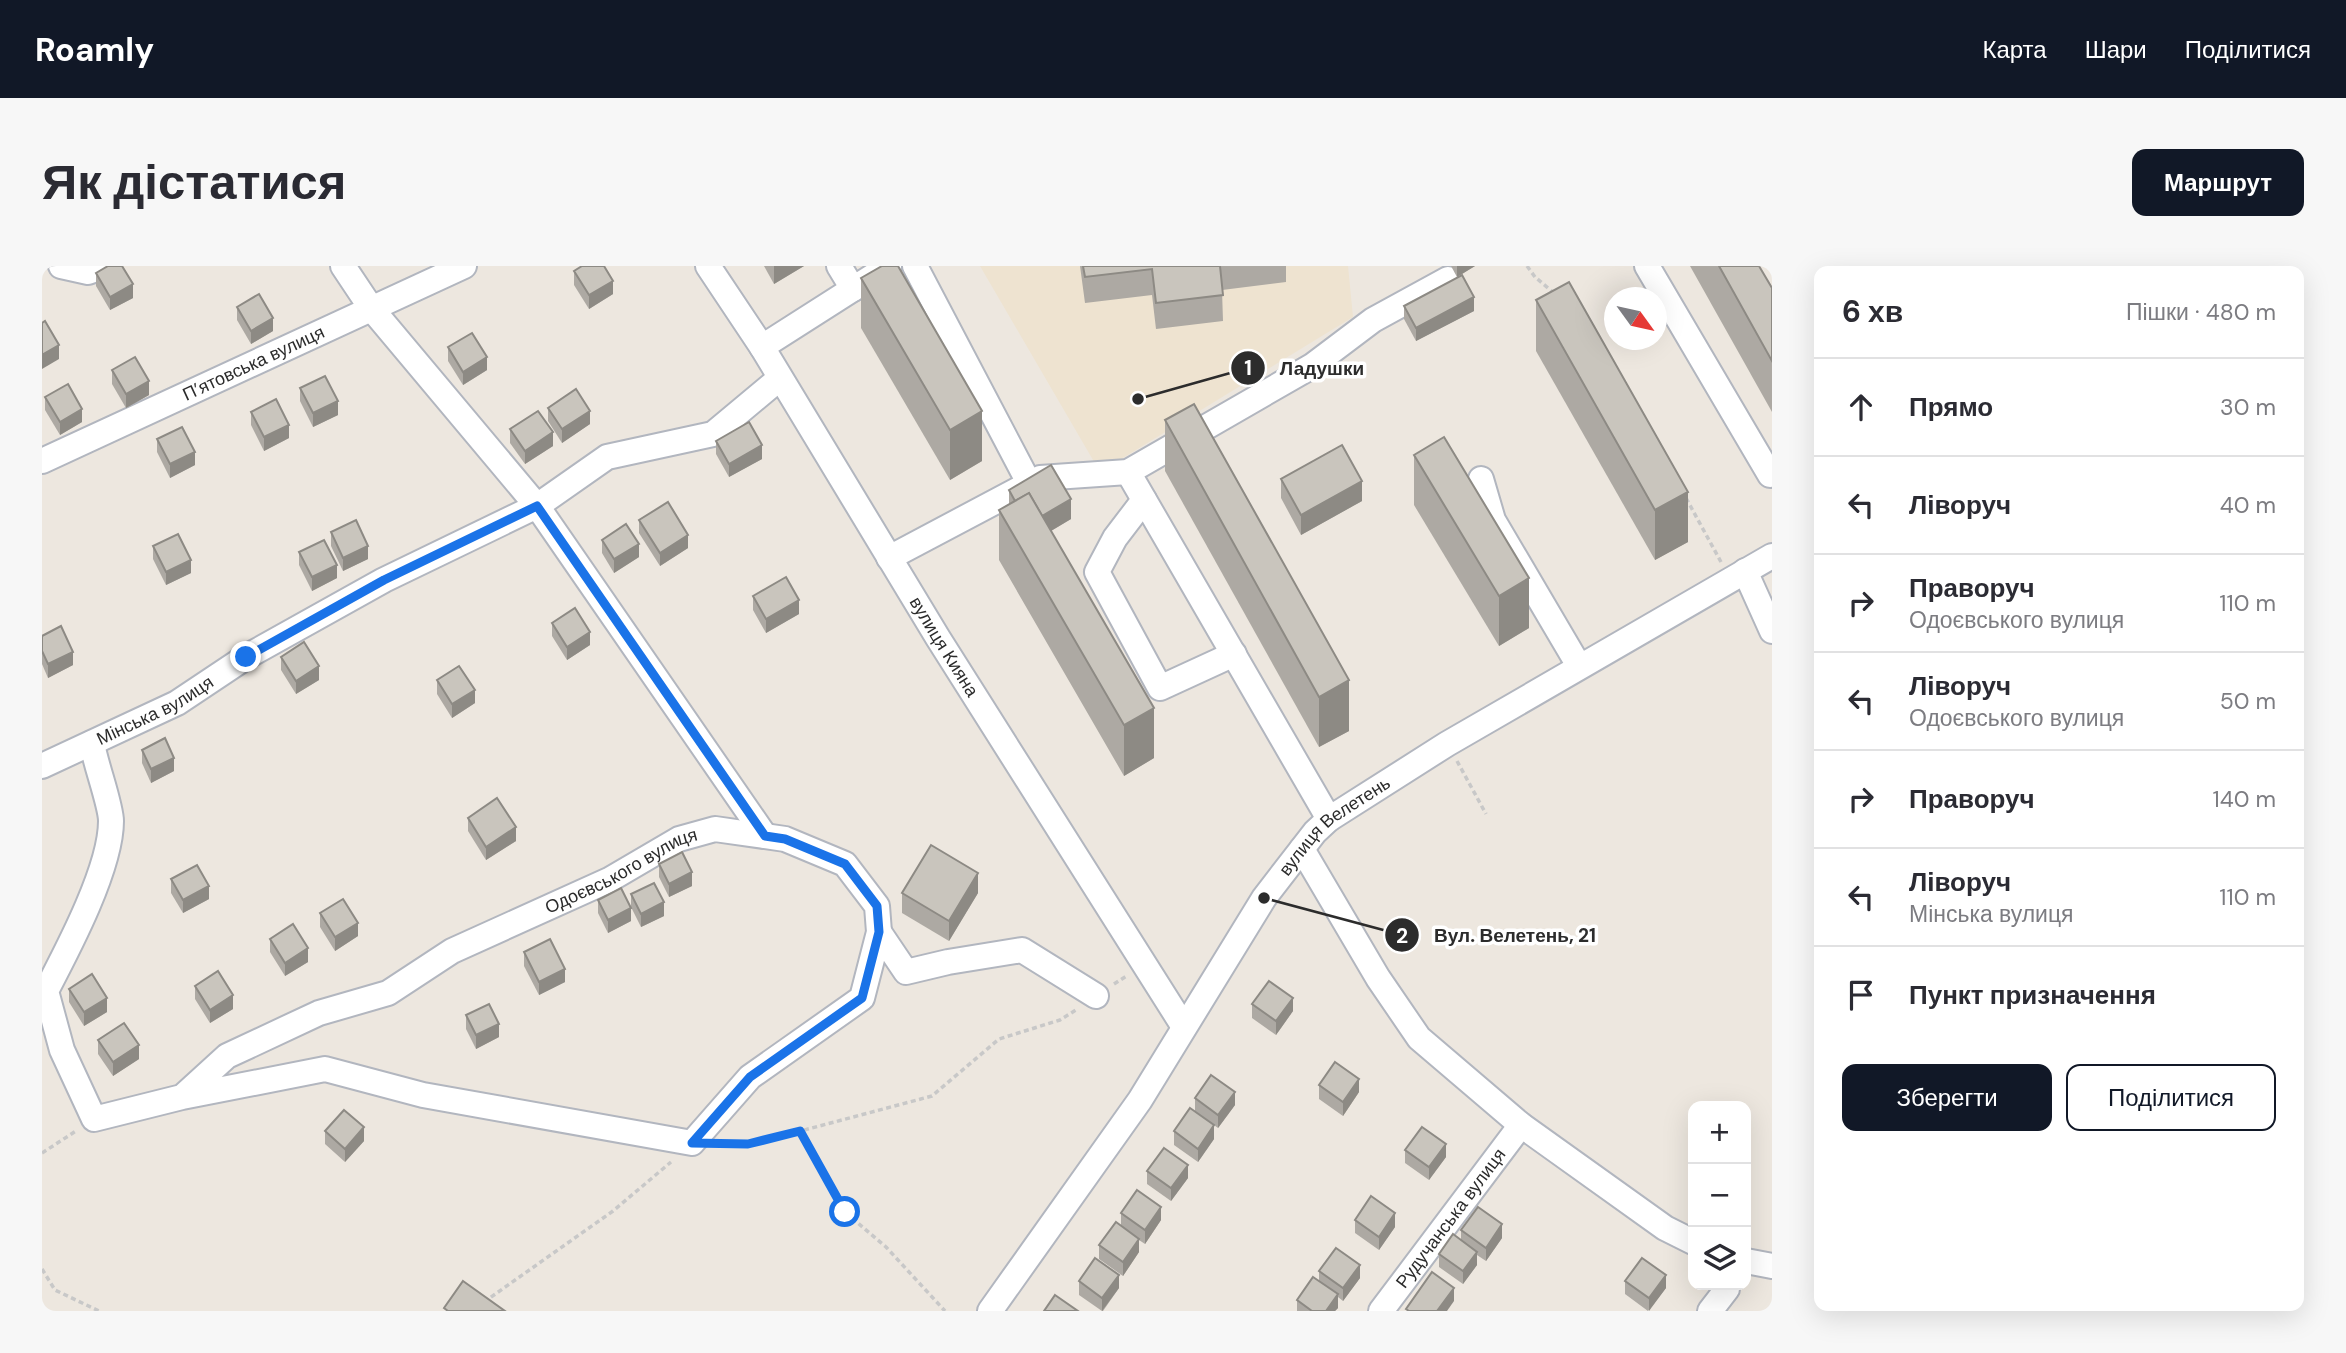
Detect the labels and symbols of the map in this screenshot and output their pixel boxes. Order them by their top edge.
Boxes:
north arrow [1604,287,1667,350]
street label: П’ятовська вулиця [179,320,328,406]
callout: Ладушки [1230,348,1378,388]
text: 1 [1244,354,1252,382]
text: Ладушки [1280,356,1364,381]
street label: вулиця Кияна [904,592,985,702]
route end [230,641,261,672]
street label: Мінська вулиця [93,670,218,751]
street label: вулиця Велетень [1274,771,1395,881]
street label: Одоєвського вулиця [541,823,700,919]
callout: Вул. Велетень, 21 [1385,915,1610,955]
text: 2 [1396,922,1408,950]
text: Вул. Велетень, 21 [1434,923,1596,948]
street label: Рудучанська вулиця [1390,1144,1511,1293]
route start [829,1196,860,1227]

